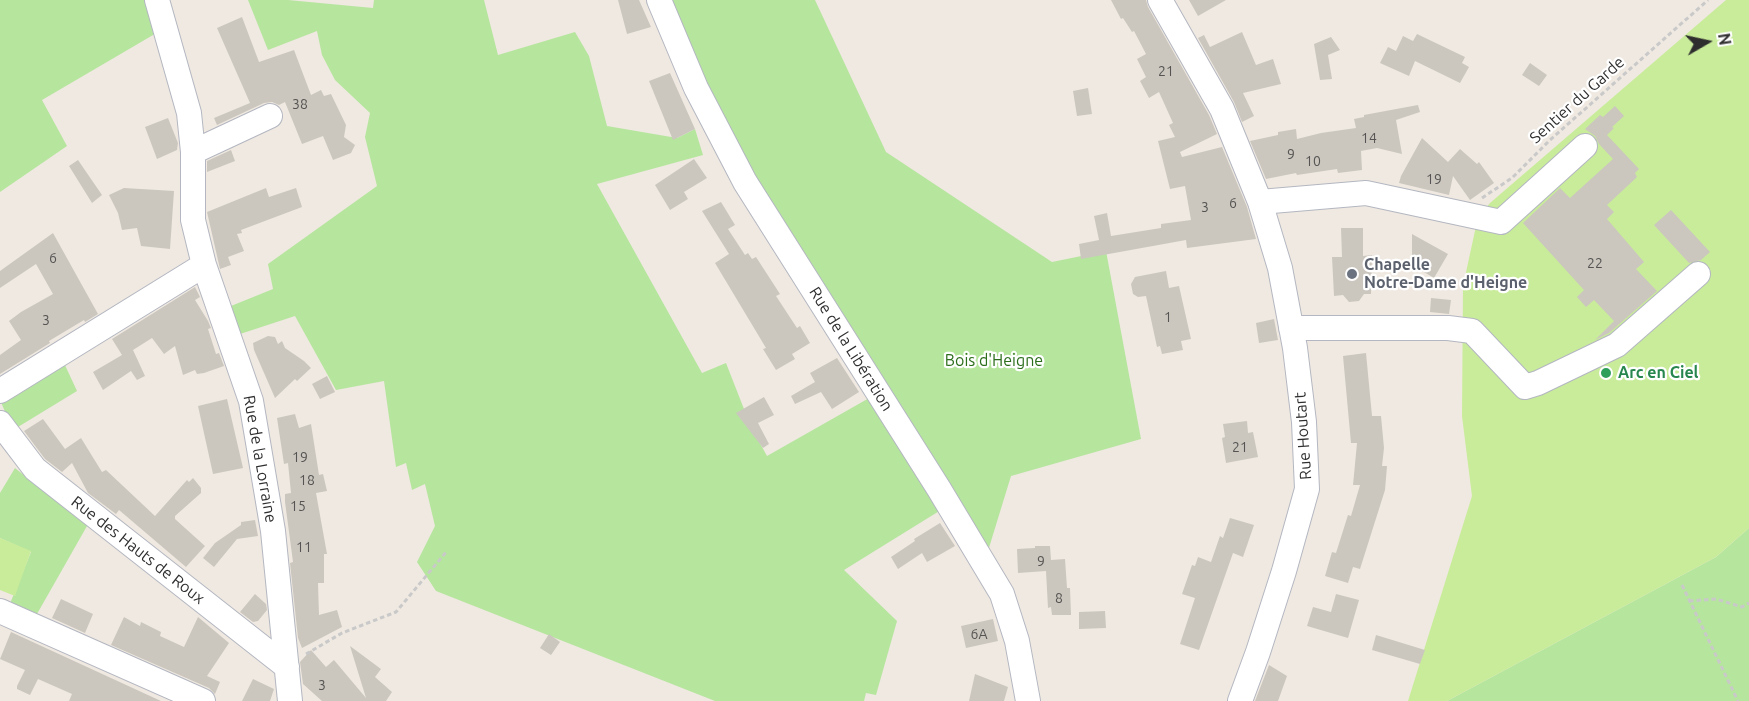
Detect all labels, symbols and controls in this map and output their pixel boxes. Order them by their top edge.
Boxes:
north arrow [1677,12,1737,72]
text: N [1715,32,1735,46]
street label: Sentier du Garde [1526,53,1628,147]
house number: 21 [1158,63,1174,79]
house number: 38 [292,96,308,112]
house number: 14 [1361,130,1377,146]
house number: 9 [1287,146,1295,162]
house number: 10 [1305,153,1321,169]
house number: 19 [1426,171,1442,187]
house number: 6 [1229,195,1237,211]
house number: 3 [1201,199,1209,215]
house number: 6 [49,250,57,266]
place label: Chapelle Notre-Dame d'Heigne [1364,255,1527,293]
house number: 22 [1587,255,1603,271]
marker: Chapelle Notre-Dame d'Heigne [1345,267,1359,281]
street label: Rue de la Libération [805,283,897,415]
house number: 1 [1164,309,1172,325]
house number: 3 [42,312,50,328]
park label: Bois d'Heigne [945,351,1043,371]
place label: Arc en Ciel [1618,363,1698,383]
marker: Arc en Ciel [1599,366,1613,380]
street label: Rue Houtart [1290,391,1316,481]
street label: Rue de la Lorraine [239,394,281,524]
house number: 21 [1232,439,1248,455]
house number: 19 [292,449,308,465]
house number: 18 [299,472,315,488]
street label: Rue des Hauts de Roux [67,492,209,608]
house number: 15 [290,498,306,514]
house number: 11 [296,539,312,555]
house number: 9 [1037,553,1045,569]
house number: 8 [1055,590,1063,606]
house number: 6A [971,626,987,642]
house number: 3 [318,677,326,693]

